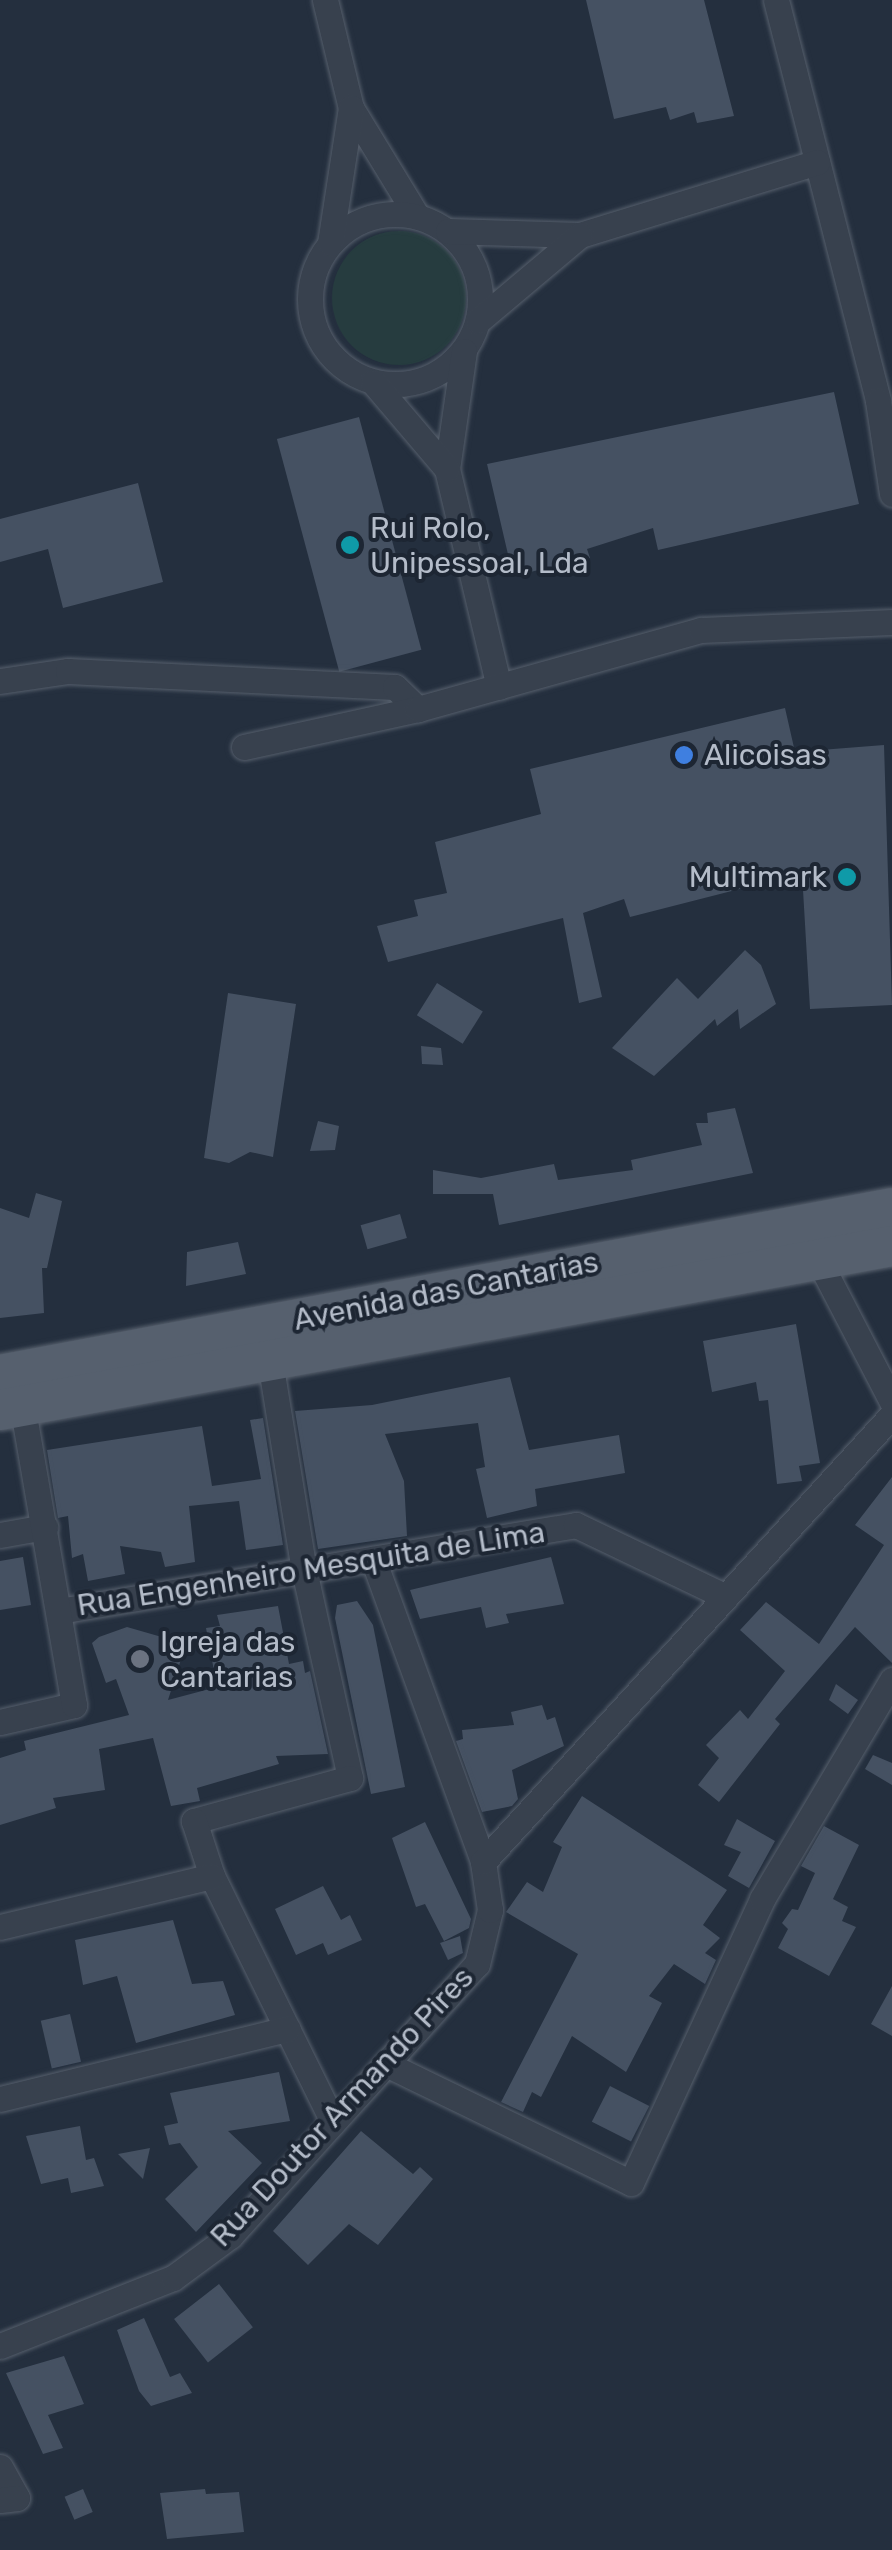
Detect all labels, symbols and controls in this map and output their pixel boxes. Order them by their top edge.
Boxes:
place label: Rui Rolo, Unipessoal, Lda [370,510,589,580]
marker: Rui Rolo, Unipessoal, Lda [339,534,361,556]
place label: Alicoisas [704,737,827,773]
marker: Alicoisas [673,744,695,766]
place label: Multimark [689,859,827,895]
marker: Multimark [836,866,858,888]
street label: Avenida das Cantarias [291,1244,601,1338]
street label: Rua Engenheiro Mesquita de Lima [75,1514,547,1624]
place label: Igreja das Cantarias [160,1624,295,1694]
marker: Igreja das Cantarias [129,1648,151,1670]
street label: Rua Doutor Armando Pires [203,1959,481,2255]

